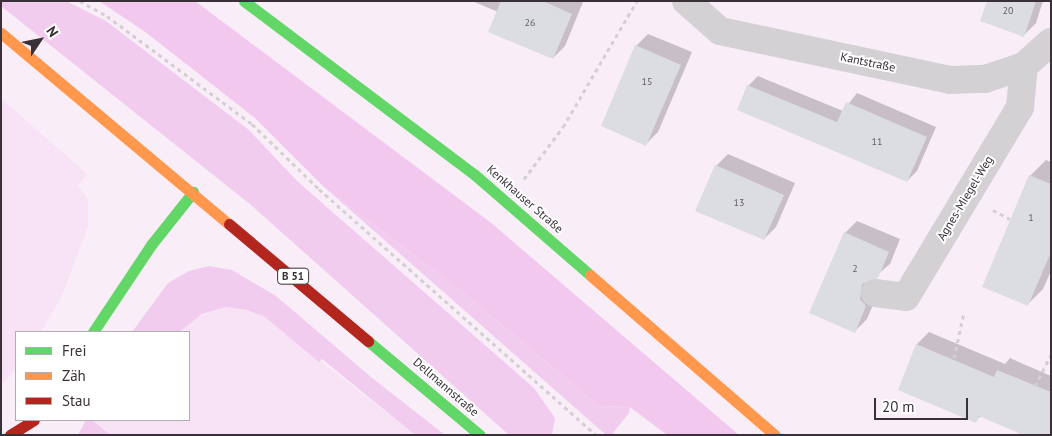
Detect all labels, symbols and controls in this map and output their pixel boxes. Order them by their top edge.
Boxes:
house number: 20 [1003,5,1013,17]
north arrow [15,15,65,65]
house number: 26 [525,17,535,29]
text: N [42,23,62,40]
street label: Kantstraße [839,49,897,75]
house number: 15 [642,76,652,88]
house number: 11 [872,136,882,148]
street label: Agnes-Miegel-Weg [934,153,996,243]
street label: Kenkhauser Straße [484,162,566,236]
house number: 13 [734,197,744,209]
house number: 1 [1028,212,1034,224]
house number: 2 [852,263,858,275]
road number: B 51 [277,268,309,284]
legend [15,331,190,421]
text: Frei [62,341,87,360]
street label: Dellmannstraße [410,355,482,419]
text: Zäh [62,366,86,385]
scale bar [877,388,971,420]
text: Stau [62,391,91,410]
text: 20 m [882,397,915,416]

